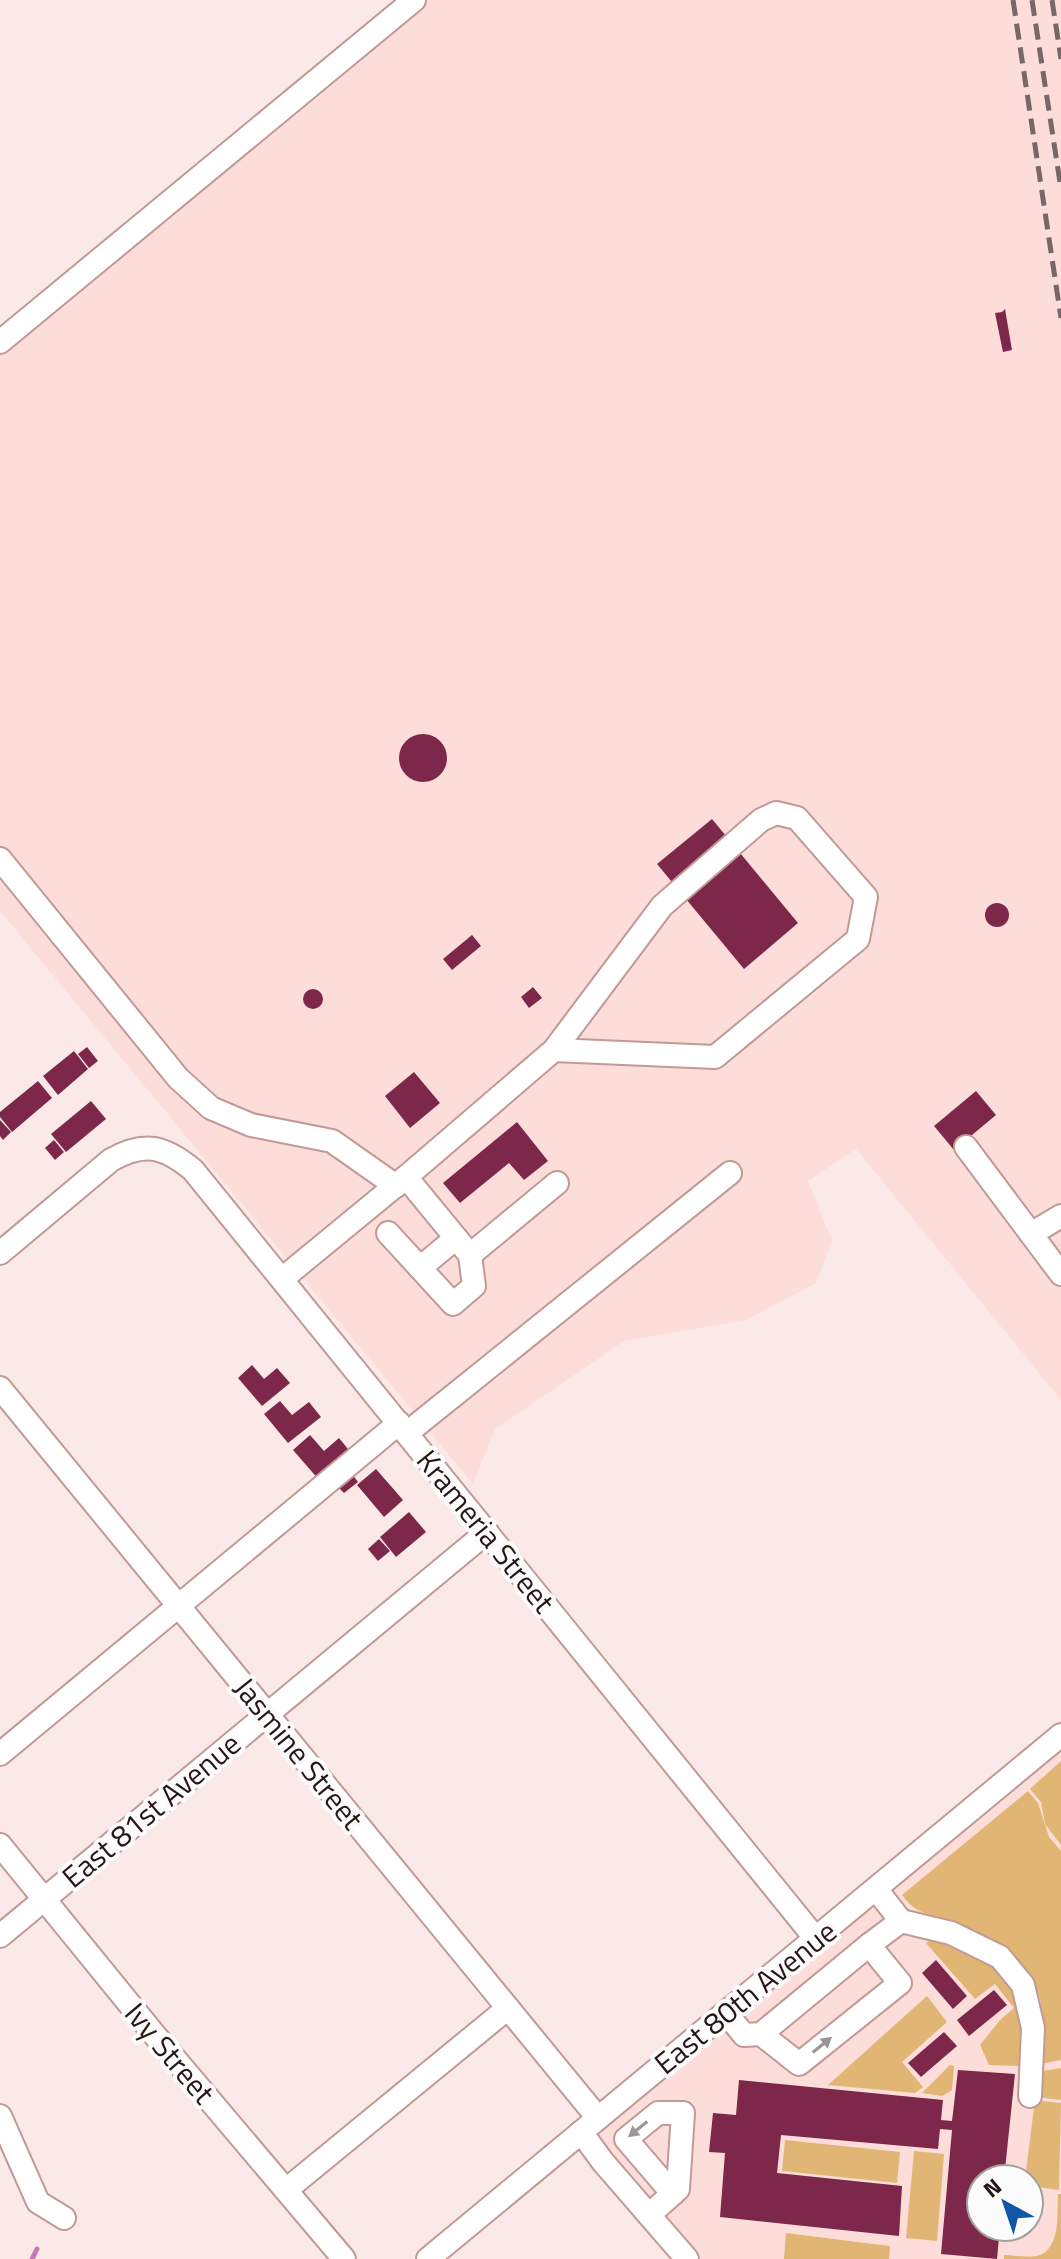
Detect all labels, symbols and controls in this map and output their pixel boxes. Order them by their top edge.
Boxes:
street label: Krameria Street [406,1439,567,1623]
street label: Jasmine Street [223,1667,375,1840]
street label: East 81st Avenue [51,1721,251,1899]
street label: East 80th Avenue [644,1909,846,2085]
street label: Ivy Street [114,1992,227,2114]
one-way arrow [812,2037,832,2054]
one-way arrow [628,2120,648,2137]
north arrow [965,2163,1045,2243]
text: N [975,2170,1009,2206]

